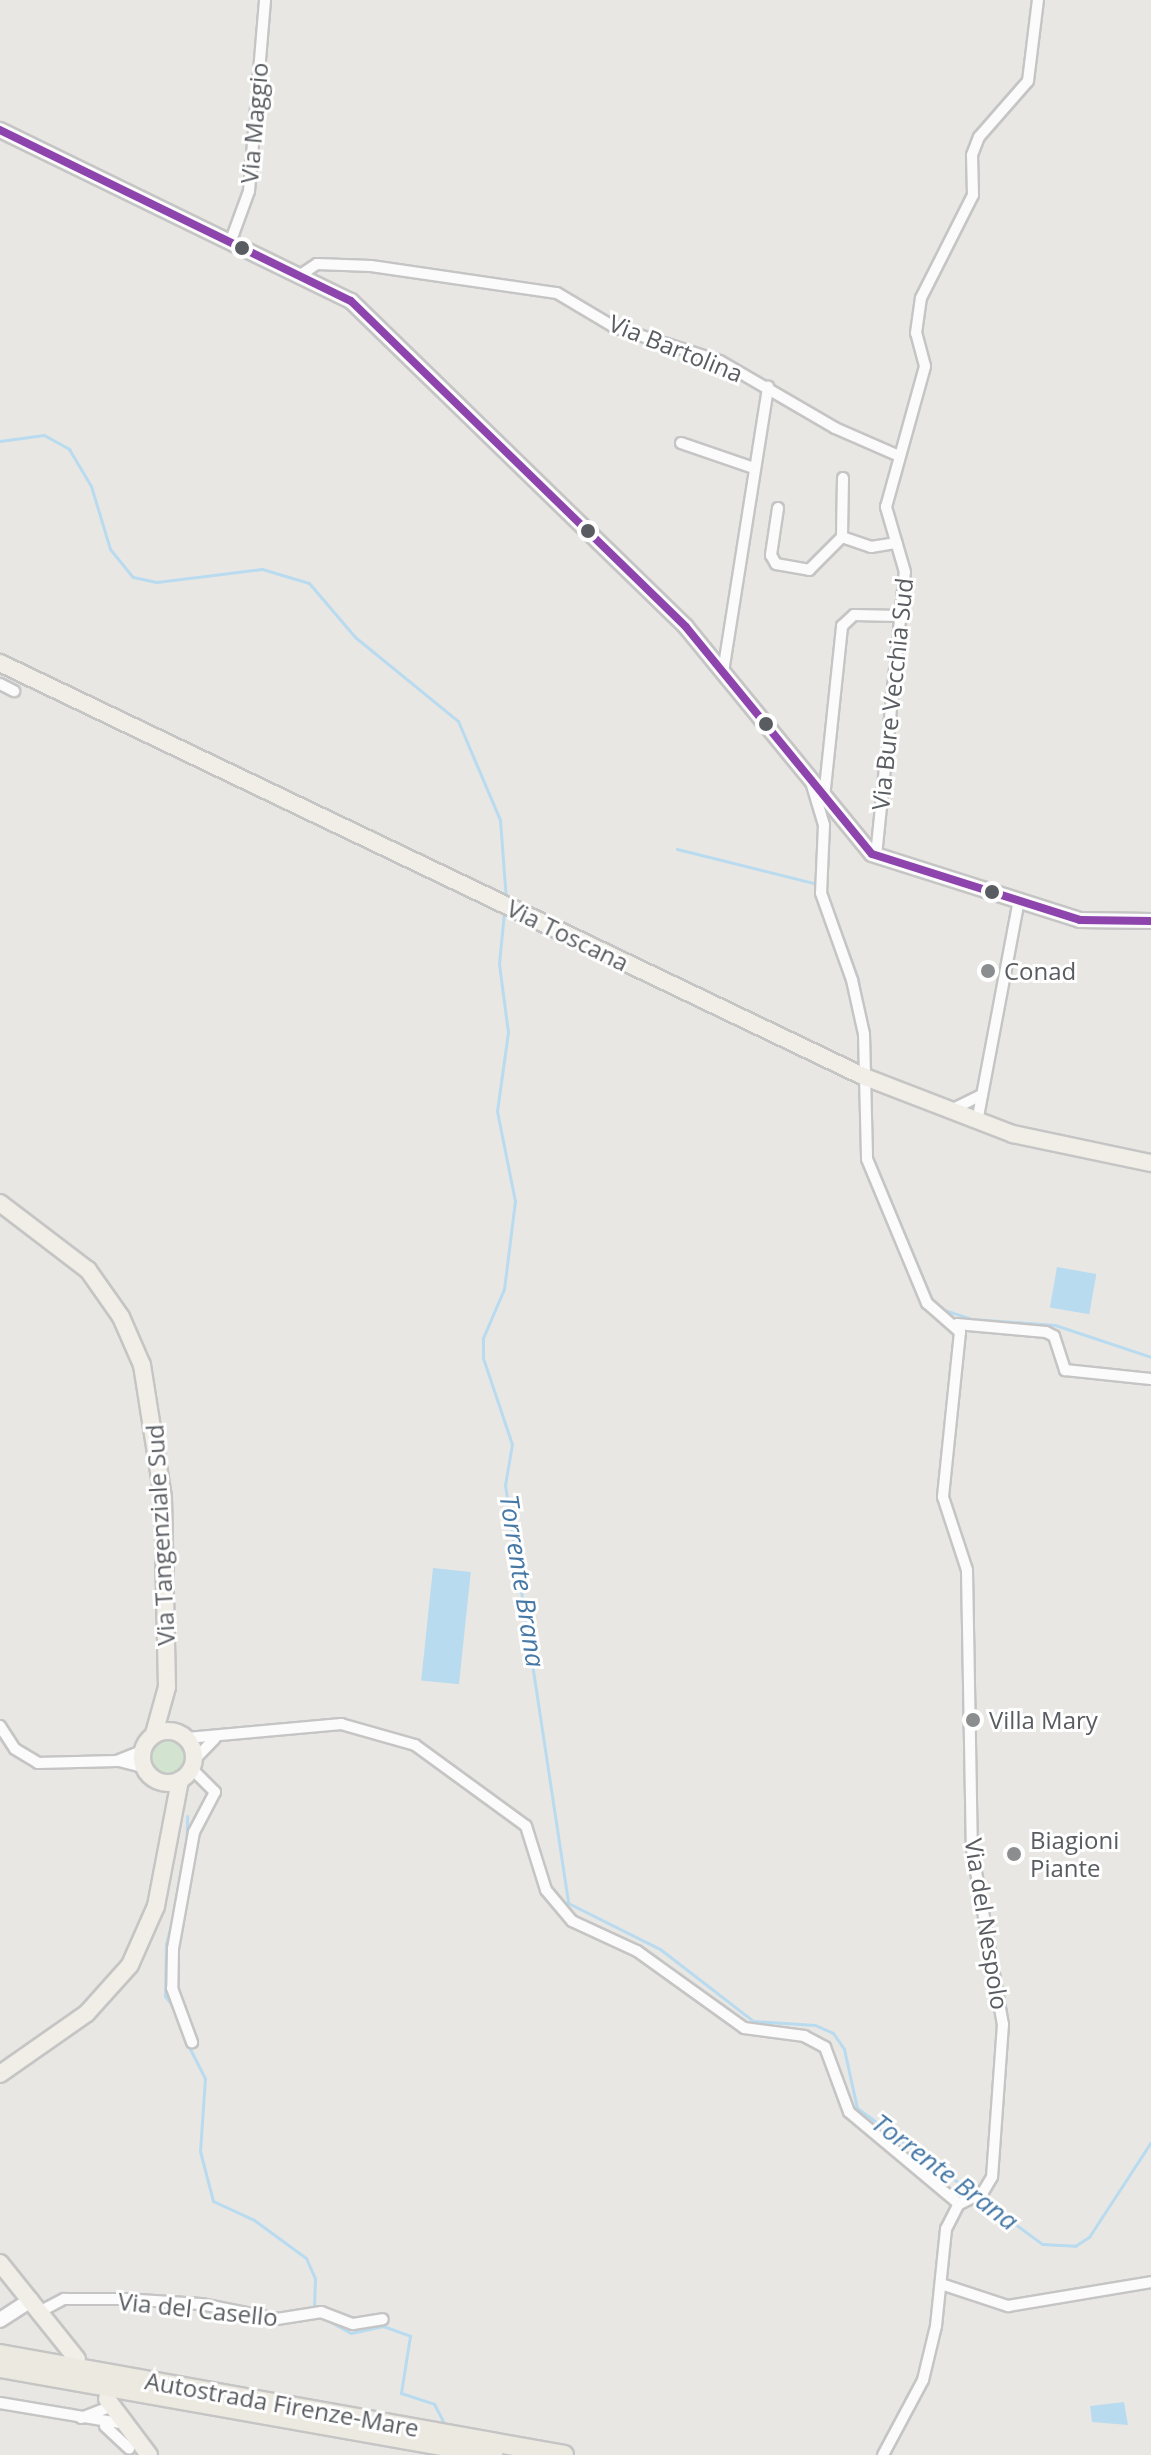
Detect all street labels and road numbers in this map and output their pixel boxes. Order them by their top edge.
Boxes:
street label: Via Maggio [234,61,274,185]
street label: Via Bartolina [605,308,747,388]
street label: Via Bure Vecchia Sud [865,576,919,812]
street label: Via Toscana [502,893,634,977]
street label: Via Tangenziale Sud [140,1424,180,1646]
street label: Via del Nespolo [959,1836,1015,2012]
street label: Via del Casello [117,2286,279,2332]
street label: Autostrada Firenze-Mare [143,2366,421,2442]

